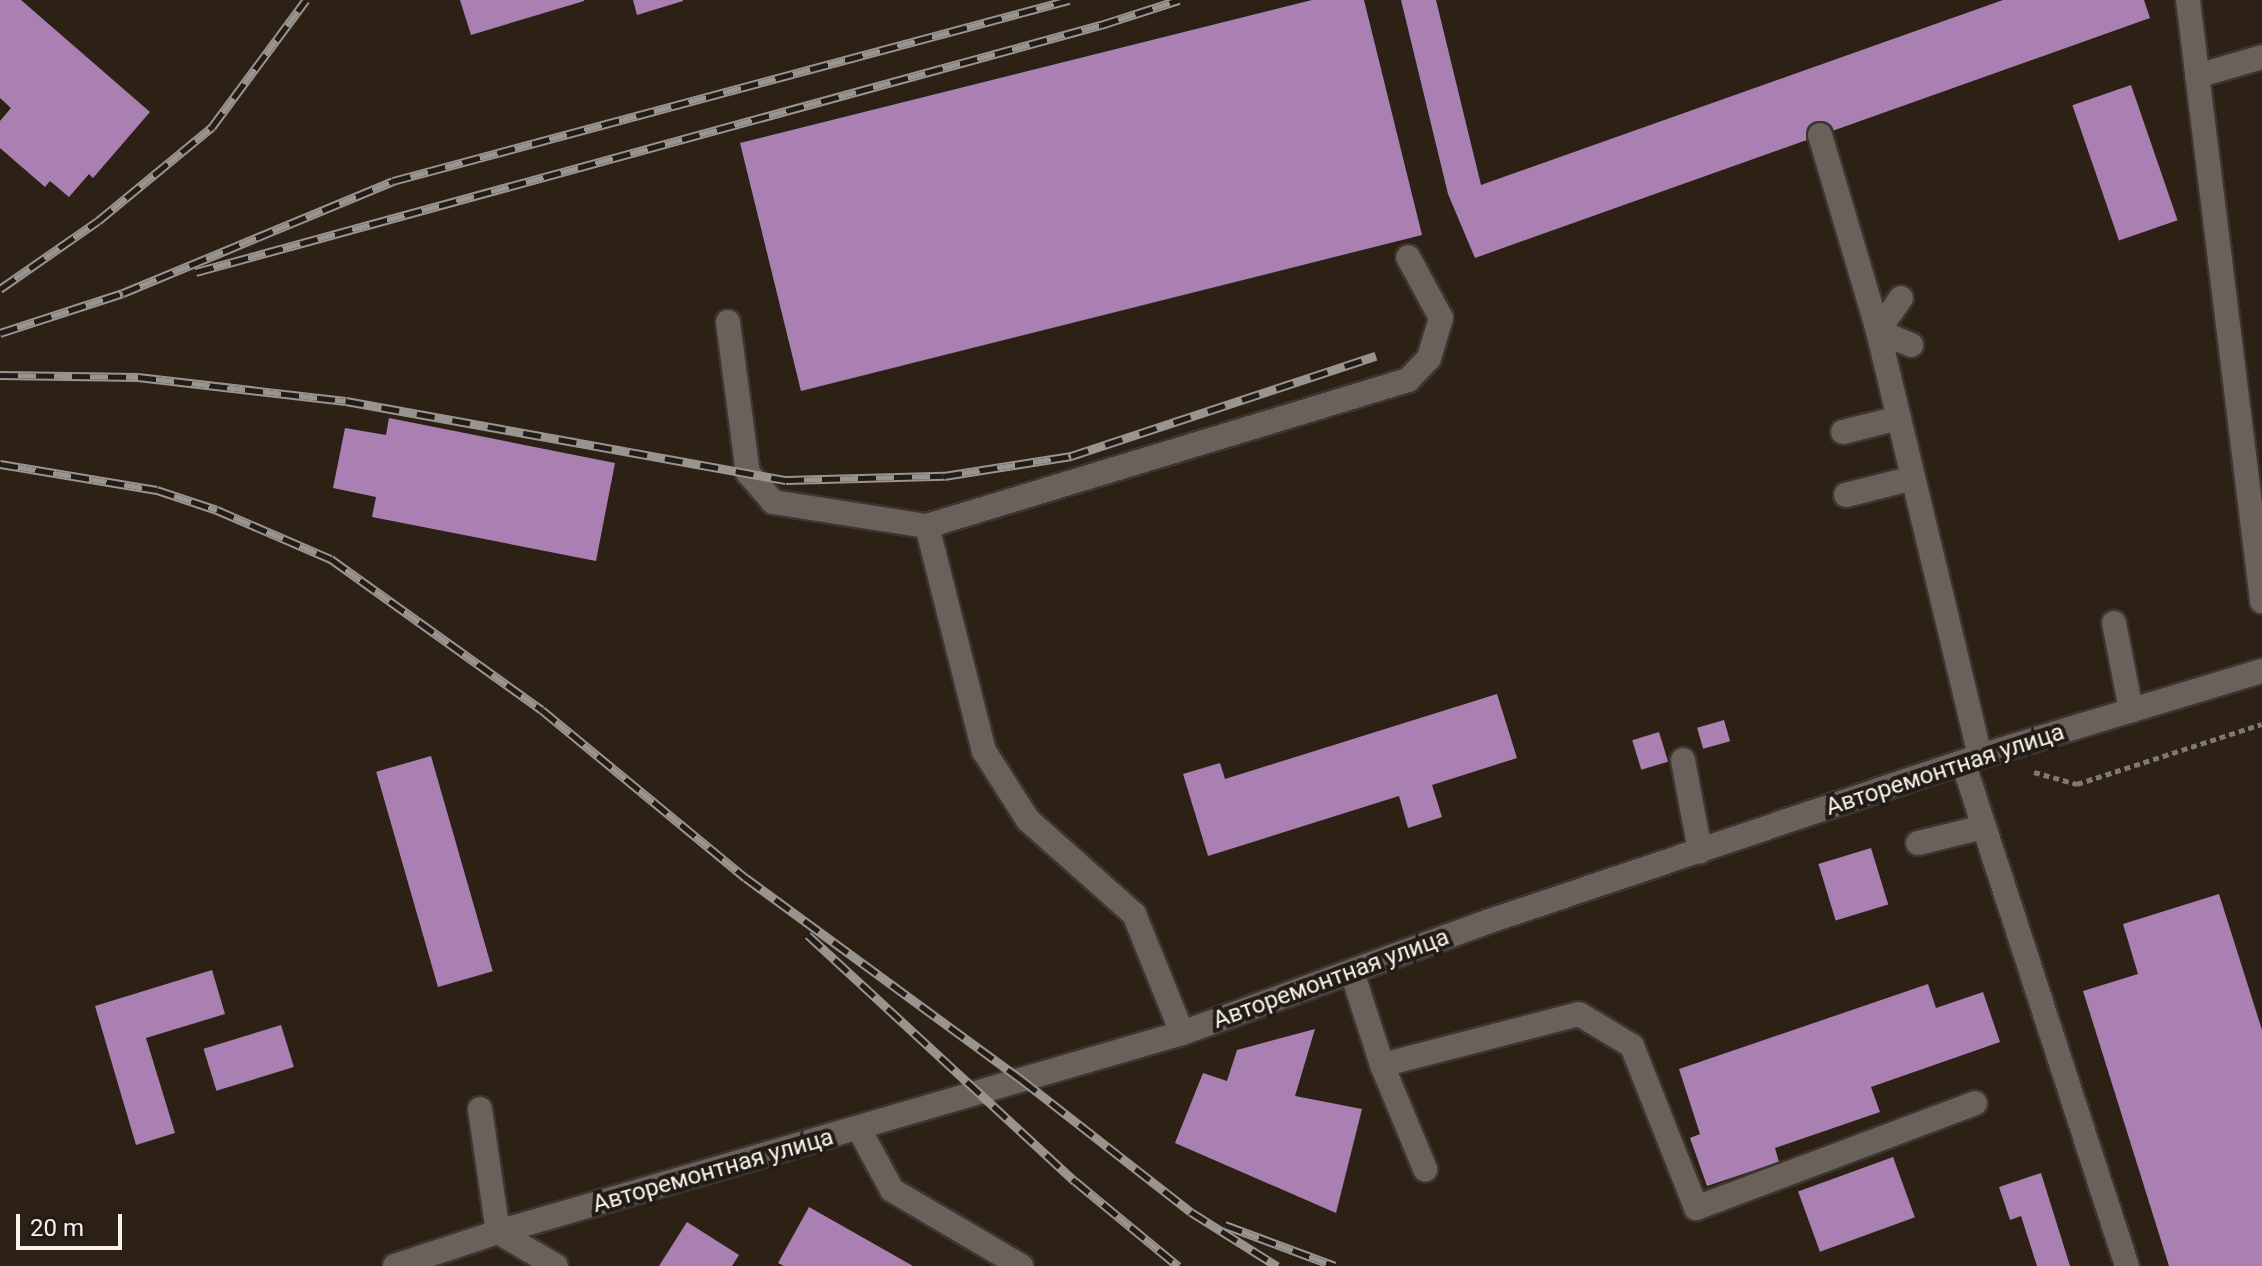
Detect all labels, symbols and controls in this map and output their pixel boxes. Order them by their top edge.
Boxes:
street label: Авторемонтная улица [1822,718,2068,822]
street label: Авторемонтная улица [1209,923,1453,1035]
street label: Авторемонтная улица [589,1123,837,1219]
scale bar [20,1198,126,1248]
text: 20 m [30,1214,84,1242]

